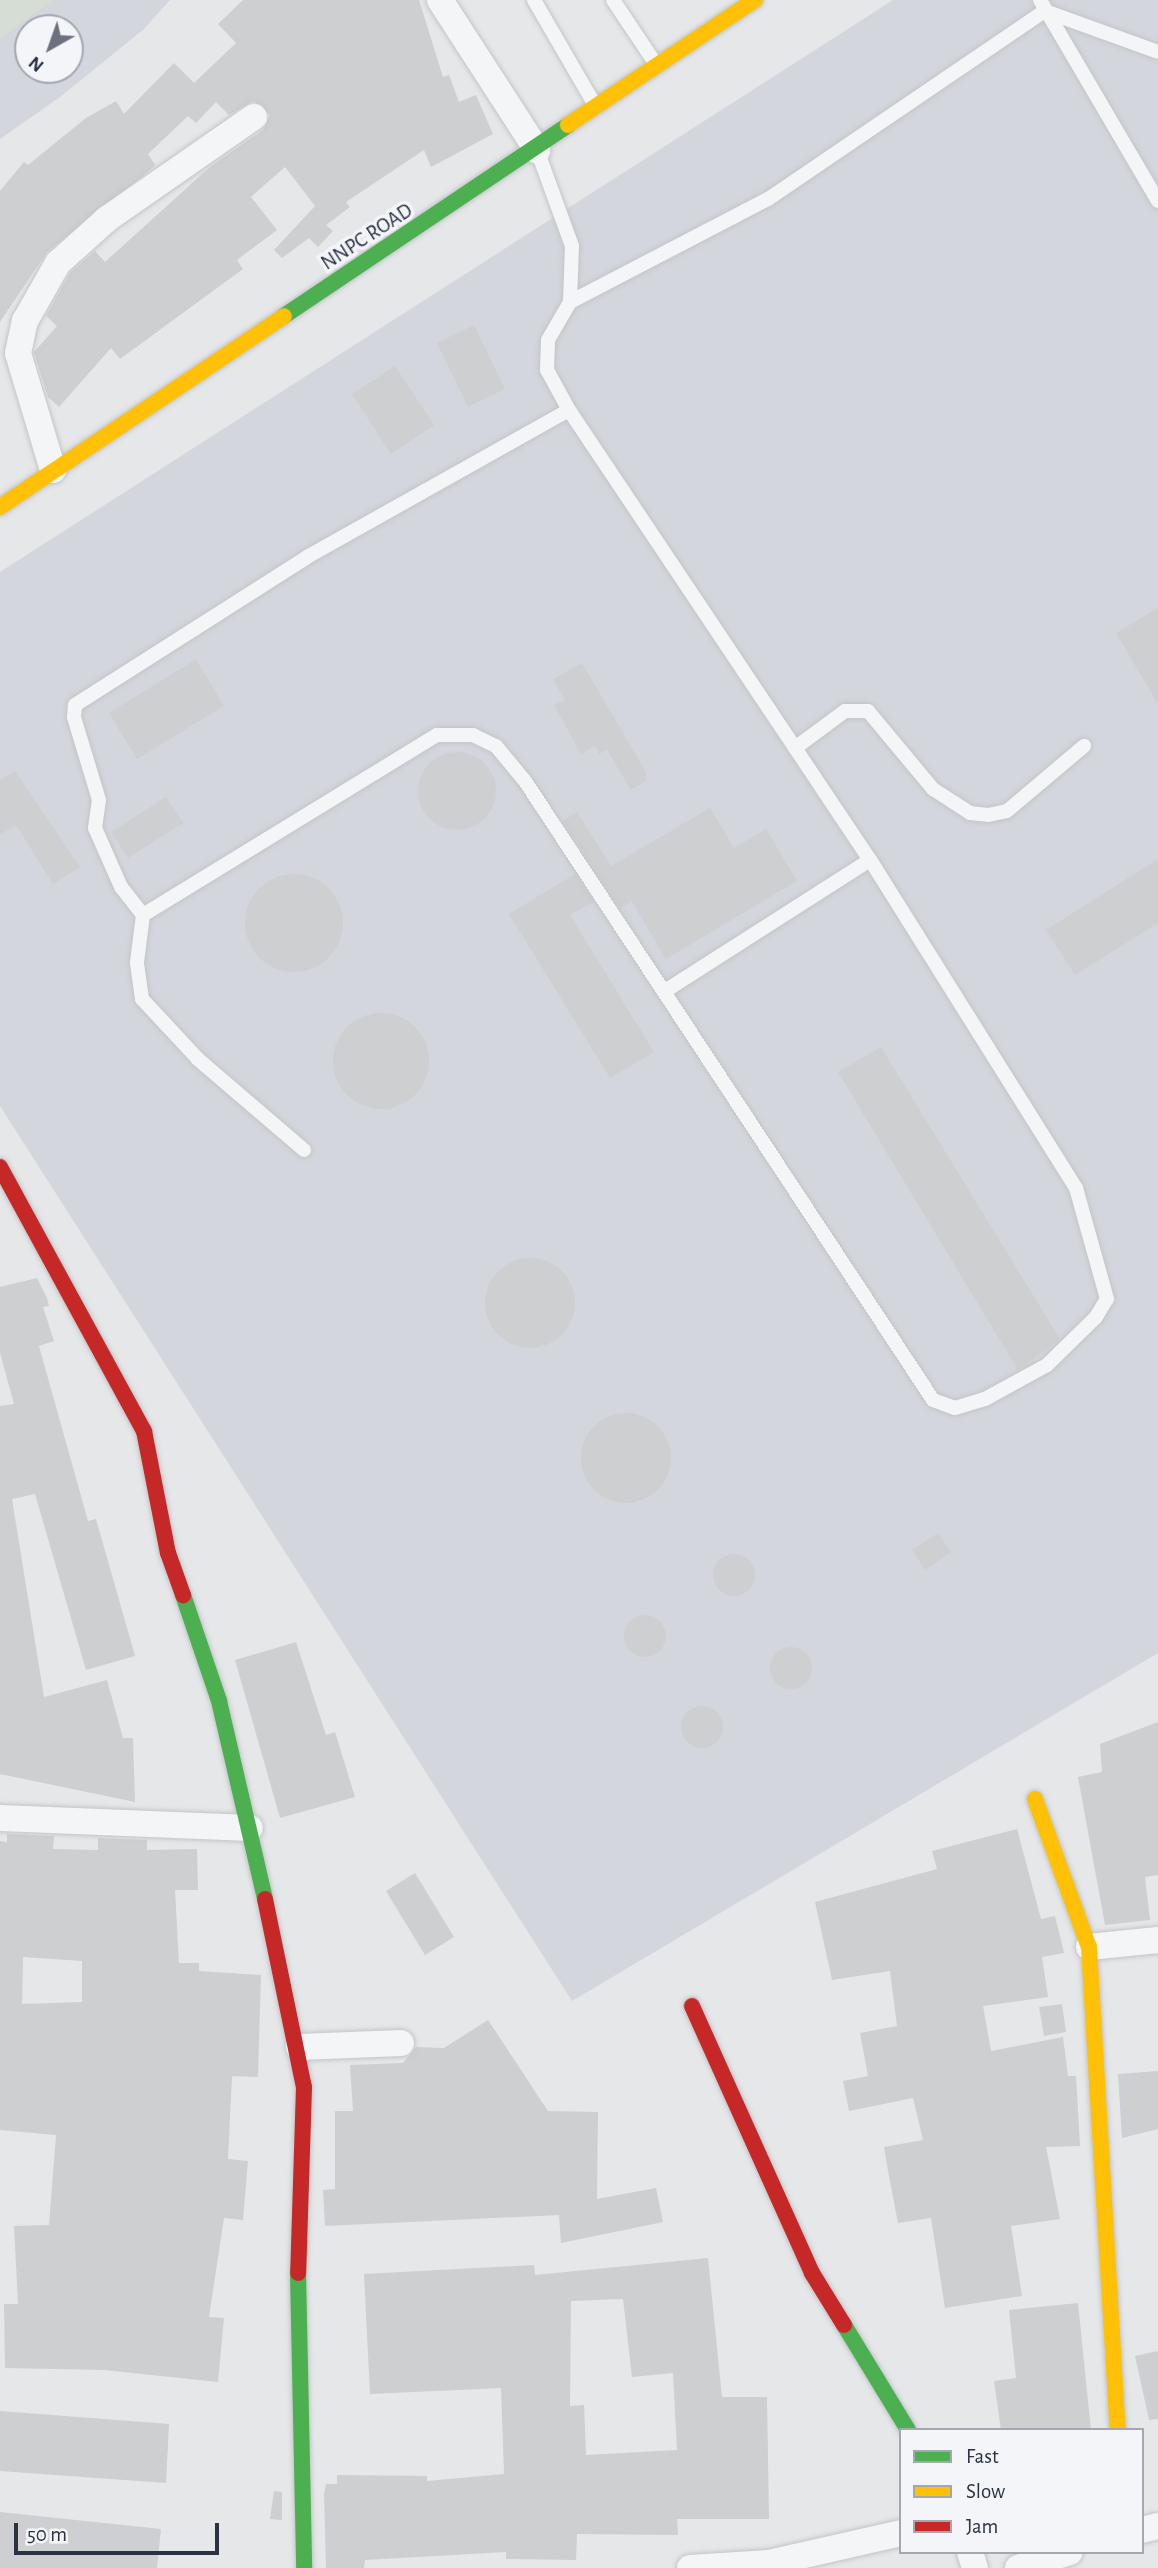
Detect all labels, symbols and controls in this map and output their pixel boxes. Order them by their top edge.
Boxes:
north arrow [14,14,84,84]
text: N [25,52,48,75]
street label: NNPC ROAD [316,198,418,276]
legend [899,2428,1144,2554]
text: Fast [966,2446,999,2467]
text: Slow [966,2481,1005,2502]
scale bar [18,2508,222,2552]
text: Jam [966,2516,998,2537]
text: 50 m [27,2524,67,2545]

